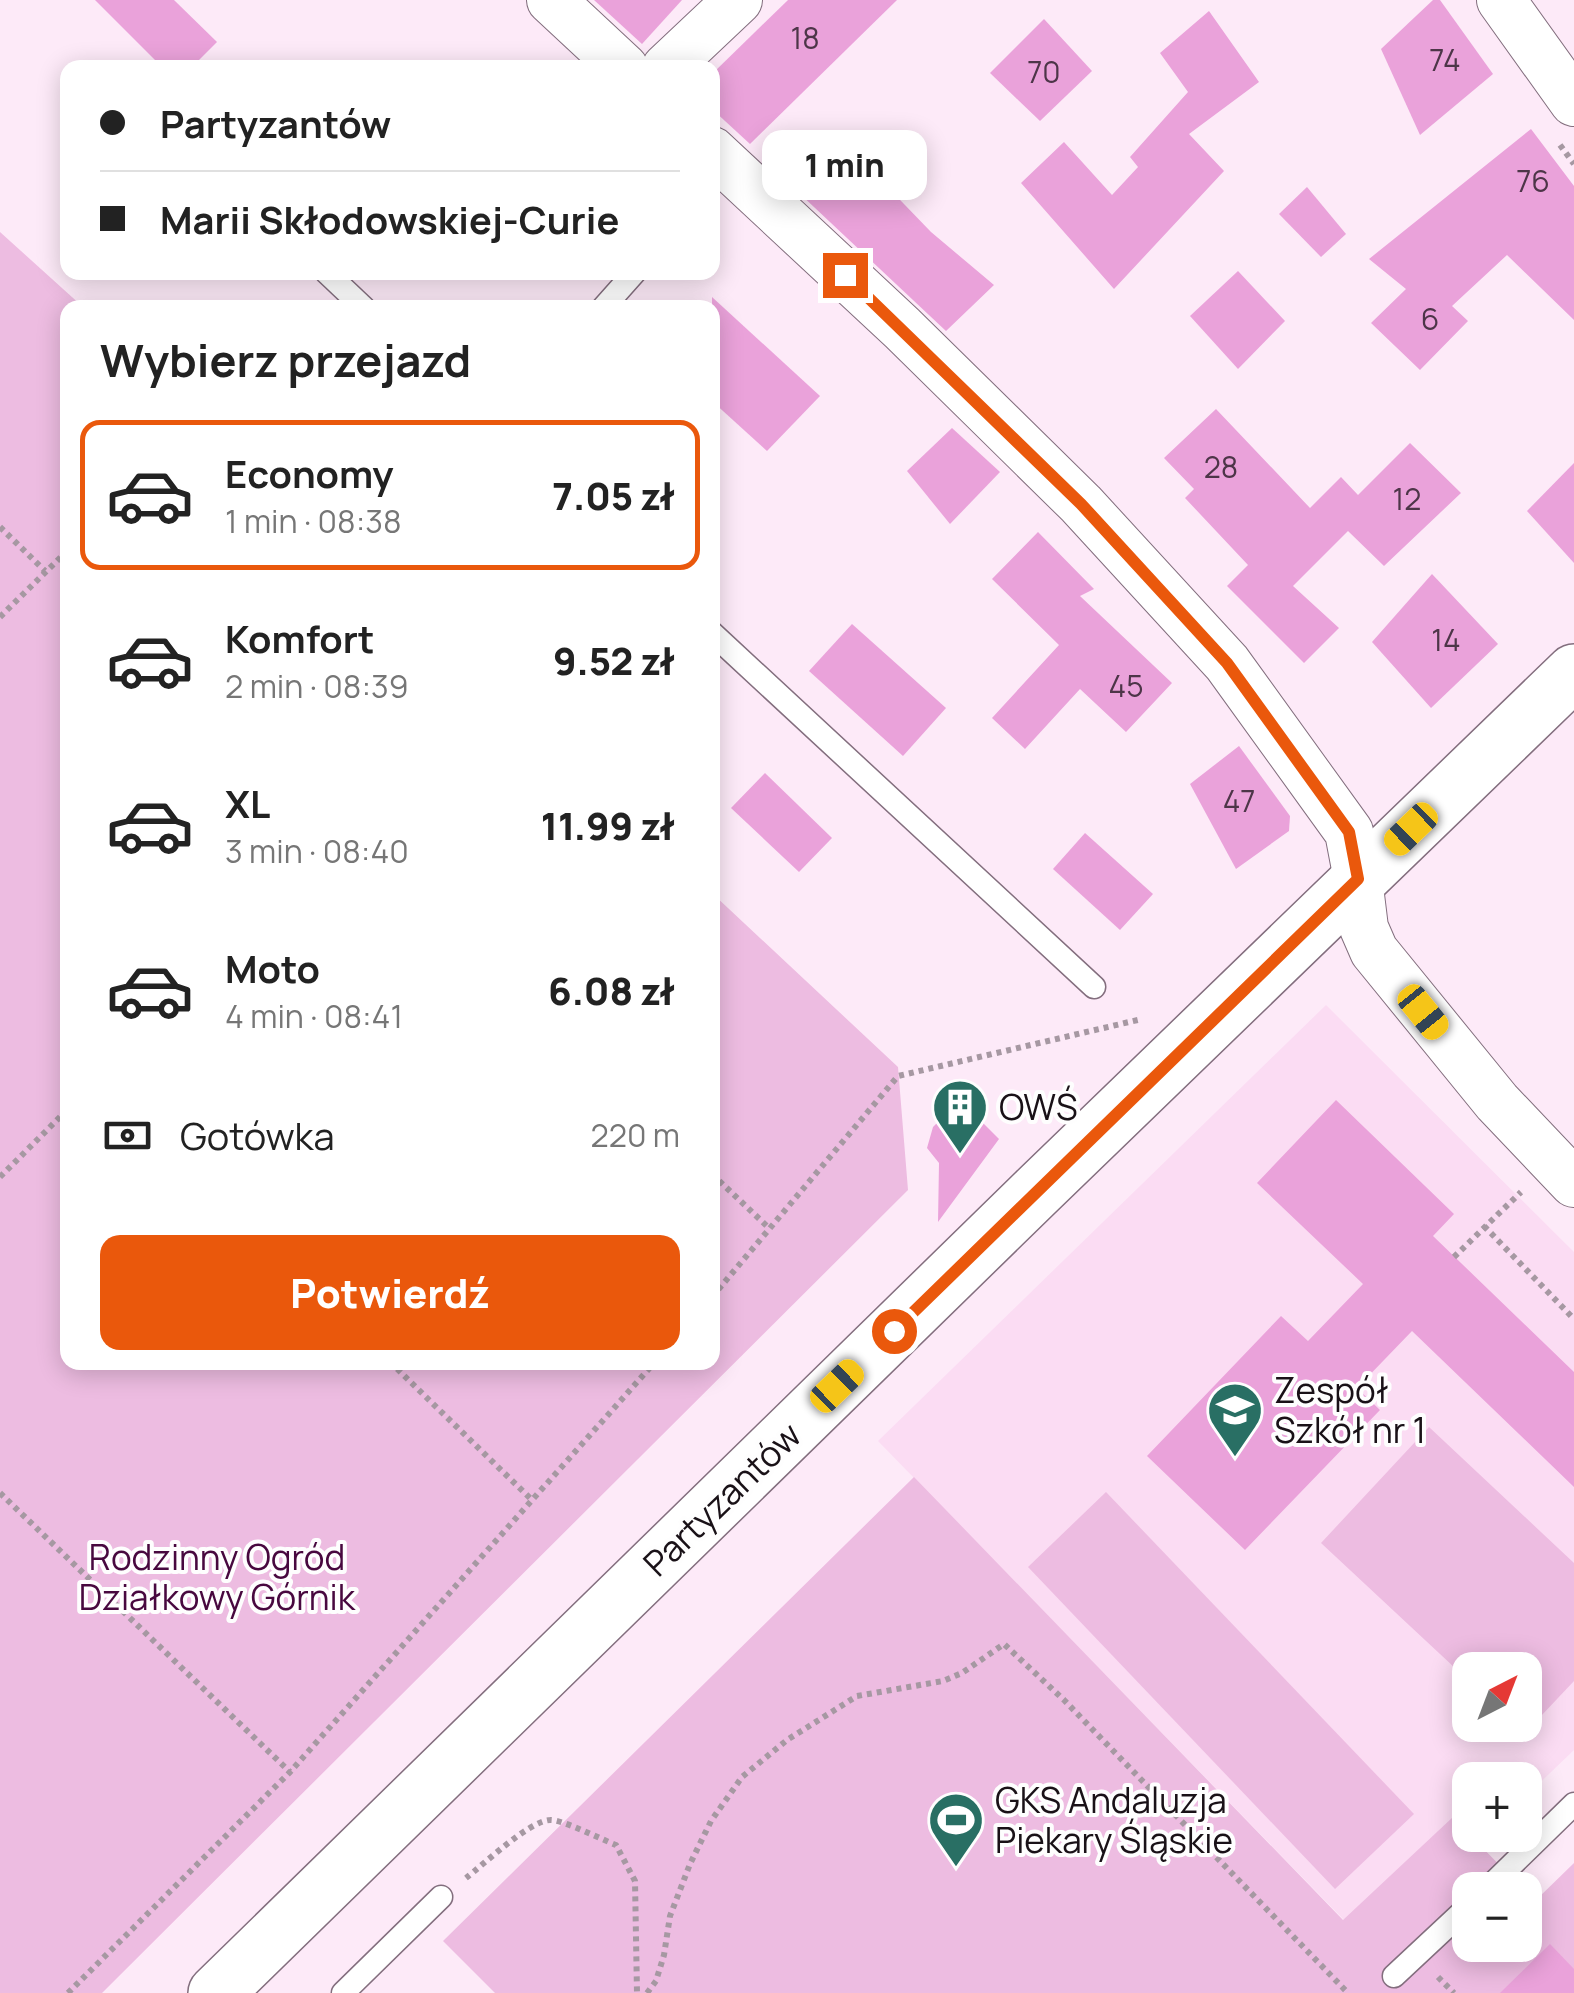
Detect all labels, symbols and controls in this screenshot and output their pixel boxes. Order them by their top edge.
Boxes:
house number: 18 [790,17,820,58]
house number: 74 [1429,39,1461,80]
house number: 70 [1027,51,1061,92]
text: Partyzantów [160,97,391,149]
callout: 1 min [762,130,928,200]
text: 1 min [804,143,885,187]
house number: 76 [1516,160,1550,201]
text: Marii Skłodowskiej-Curie [160,193,619,245]
route end [823,253,868,298]
house number: 6 [1421,298,1439,339]
text: Wybierz przejazd [100,329,471,391]
house number: 28 [1204,446,1238,487]
text: Economy [225,447,394,499]
icon: car [105,450,195,540]
text: 7.05 zł [552,469,675,521]
house number: 12 [1393,478,1421,519]
text: 1 min · 08:38 [225,499,401,543]
text: Komfort [225,612,374,664]
icon: car [105,615,195,705]
house number: 14 [1431,619,1461,660]
text: 9.52 zł [553,634,675,686]
text: 2 min · 08:39 [225,664,409,708]
house number: 45 [1108,665,1144,706]
text: XL [225,777,270,829]
icon: car [105,780,195,870]
house number: 47 [1223,780,1255,821]
car [1379,797,1443,861]
text: 11.99 zł [541,799,675,851]
text: 3 min · 08:40 [225,829,409,873]
text: Moto [225,942,320,994]
icon: car [105,945,195,1035]
text: 6.08 zł [548,964,675,1016]
car [1392,979,1454,1045]
text: 4 min · 08:41 [225,994,403,1038]
building icon: OWŚ [930,1077,990,1156]
place label: OWŚ [999,1083,1078,1131]
icon: cash [100,1108,155,1163]
text: Gotówka [180,1109,335,1161]
text: 220 m [590,1113,680,1157]
button: Potwierdź [100,1235,680,1350]
route start [872,1309,917,1354]
car [805,1354,869,1418]
place label: Zespół Szkół nr 1 [1274,1366,1426,1454]
school or university icon: Zespół Szkół nr 1 [1205,1380,1265,1459]
street label: Partyzantów [633,1411,812,1587]
park label: Rodzinny Ogród Działkowy Górnik [79,1533,357,1621]
north arrow [1452,1652,1542,1742]
map controls [1452,1652,1542,1962]
button: + [1452,1762,1542,1852]
place label: GKS Andaluzja Piekary Śląskie [995,1776,1233,1864]
sports icon: GKS Andaluzja Piekary Śląskie [926,1790,986,1869]
button: − [1452,1872,1542,1962]

